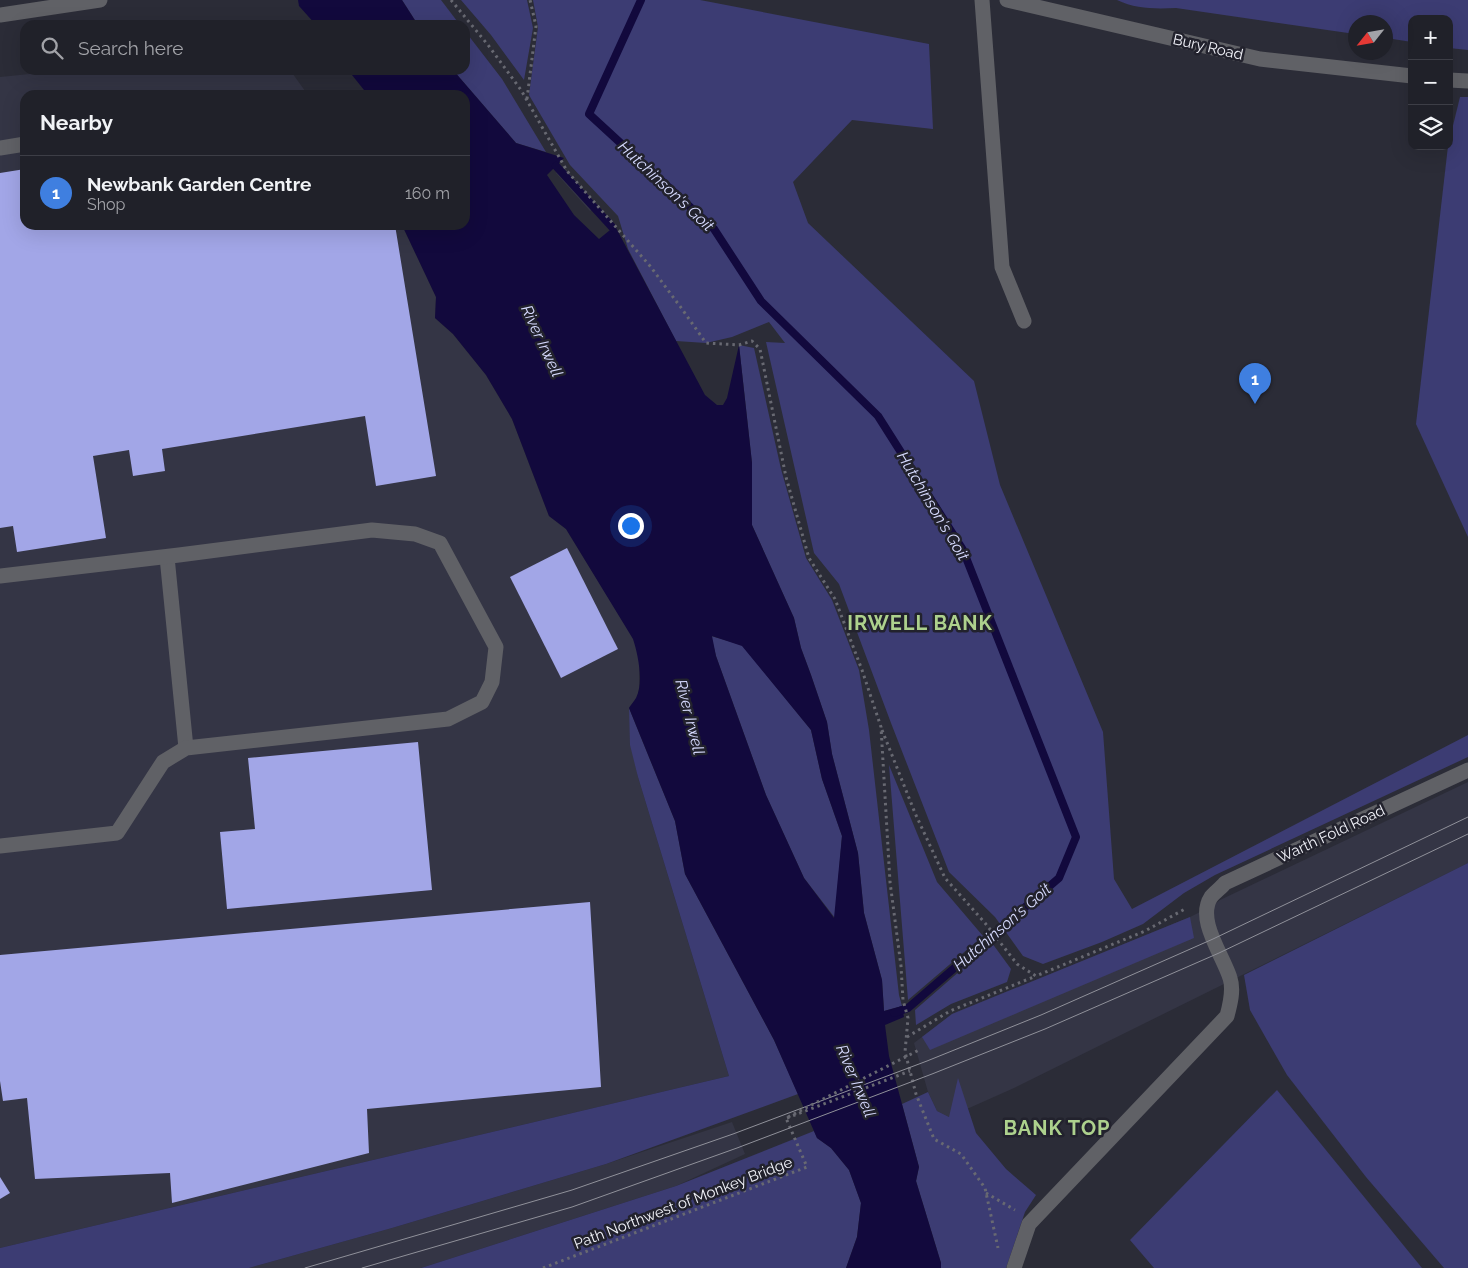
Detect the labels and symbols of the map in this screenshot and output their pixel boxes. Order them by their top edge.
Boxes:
north arrow [1348,15,1393,60]
street label: Bury Road [1171,30,1245,64]
water label: Hutchinson's Goit [614,137,718,236]
water label: River Irwell [517,302,567,380]
pin: 1 [1239,363,1271,404]
water label: Hutchinson's Goit [893,448,973,565]
your location [618,513,644,539]
district label: IRWELL BANK [847,611,993,635]
water label: River Irwell [671,677,709,757]
street label: Warth Fold Road [1274,801,1388,867]
water label: Hutchinson's Goit [949,879,1056,975]
water label: River Irwell [832,1042,880,1120]
district label: BANK TOP [1004,1116,1110,1140]
street label: Path Northwest of Monkey Bridge [571,1153,795,1253]

